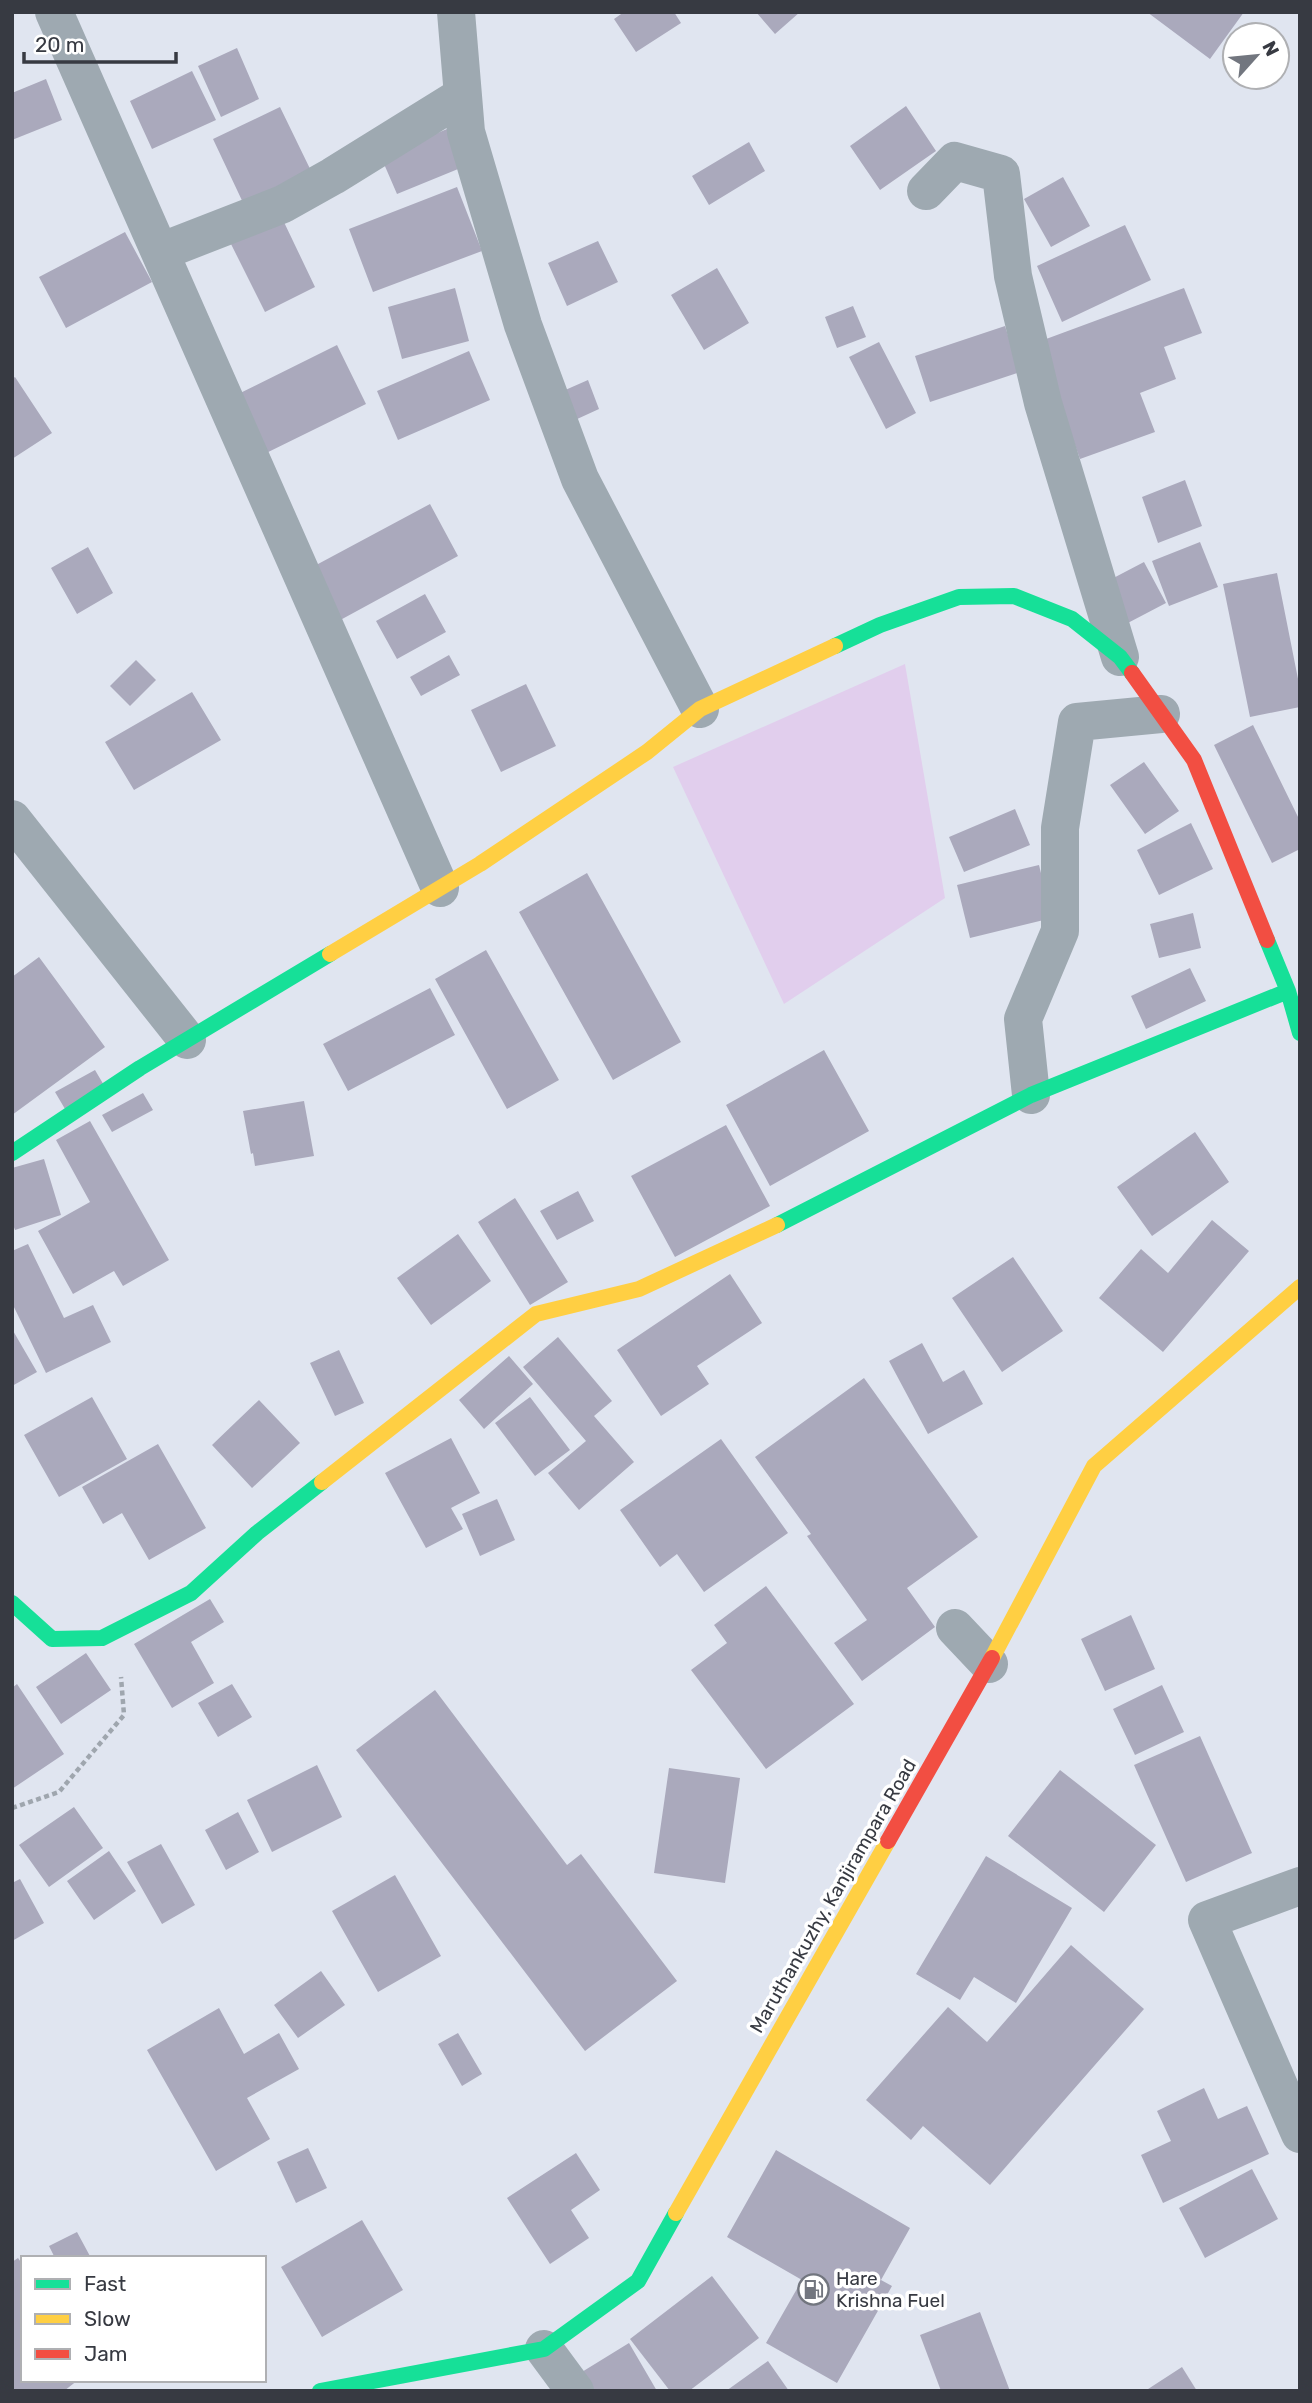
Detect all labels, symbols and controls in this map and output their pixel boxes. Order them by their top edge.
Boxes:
scale bar [24,21,177,65]
north arrow [1221,21,1291,91]
text: 20 m [35,32,84,57]
text: N [1257,37,1284,60]
street label: Maruthankuzhy, Kanjirampara Road [745,1755,921,2037]
legend [21,2256,266,2382]
place label: Hare Krishna Fuel [836,2267,945,2312]
text: Fast [84,2271,126,2296]
fuel station icon: Hare Krishna Fuel [796,2272,830,2306]
text: Slow [84,2306,131,2331]
text: Jam [84,2341,128,2366]

